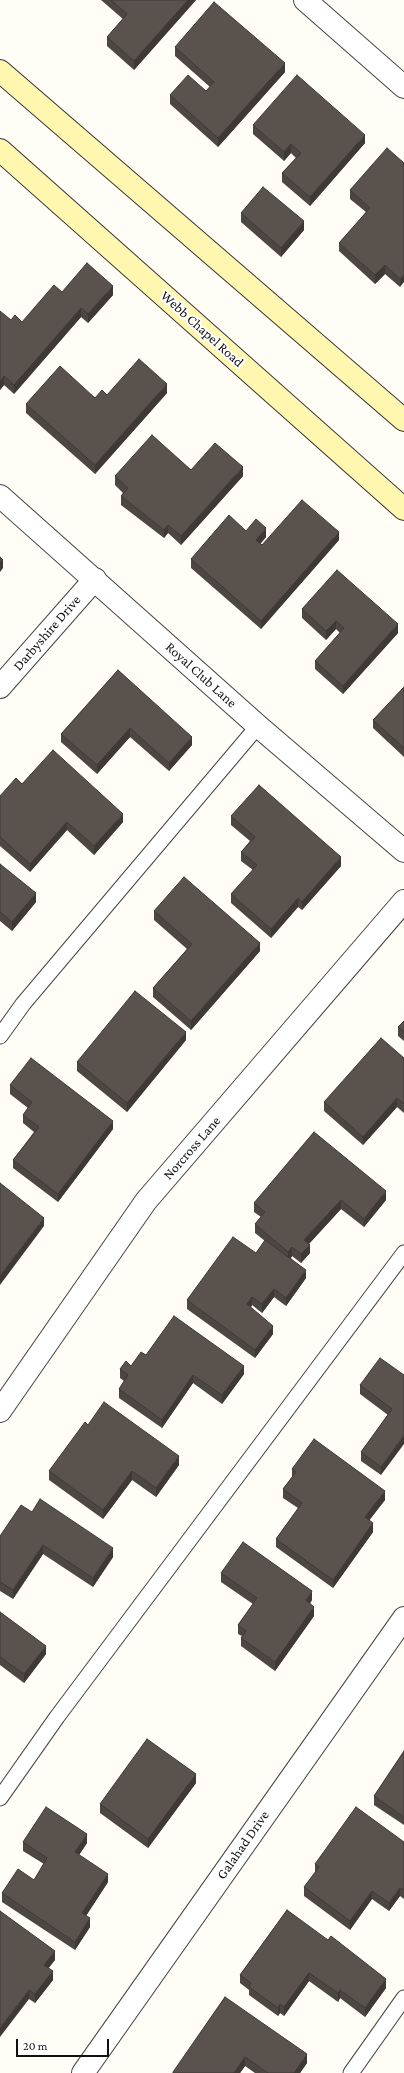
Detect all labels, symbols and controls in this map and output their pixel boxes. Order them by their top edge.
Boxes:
street label: Webb Chapel Road [157,287,247,371]
street label: Darbyshire Drive [10,592,84,674]
street label: Royal Club Lane [162,639,240,711]
street label: Norcross Lane [160,1113,224,1183]
street label: Galahad Drive [213,1807,273,1883]
scale bar [18,2031,111,2057]
text: 20 m [23,2039,47,2053]

